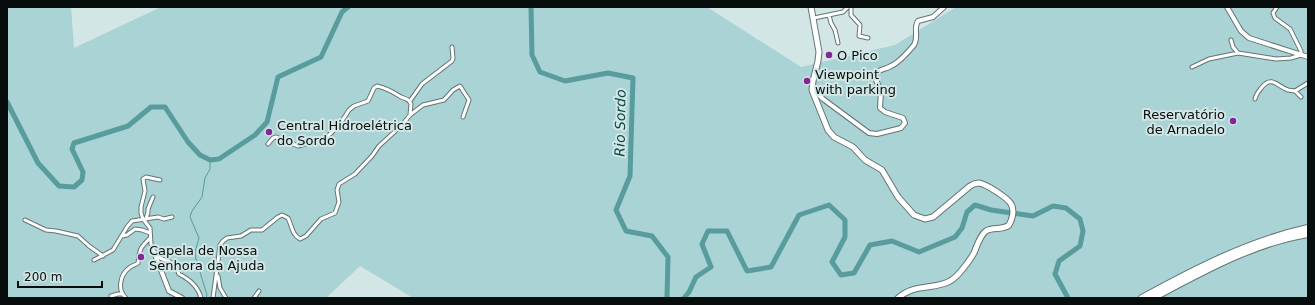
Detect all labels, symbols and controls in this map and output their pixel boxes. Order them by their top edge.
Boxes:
place label: O Pico [837,48,878,63]
marker: O Pico [824,50,834,60]
place label: Viewpoint with parking [815,67,896,97]
marker: Viewpoint with parking [802,76,812,86]
water label: Rio Sordo [611,89,629,157]
place label: Reservatório de Arnadelo [1143,107,1225,137]
marker: Reservatório de Arnadelo [1228,116,1238,126]
place label: Central Hidroelétrica do Sordo [277,118,412,148]
marker: Central Hidroelétrica do Sordo [264,127,274,137]
place label: Capela de Nossa Senhora da Ajuda [149,243,264,273]
marker: Capela de Nossa Senhora da Ajuda [136,252,146,262]
scale bar [18,263,102,289]
text: 200 m [24,270,62,284]

